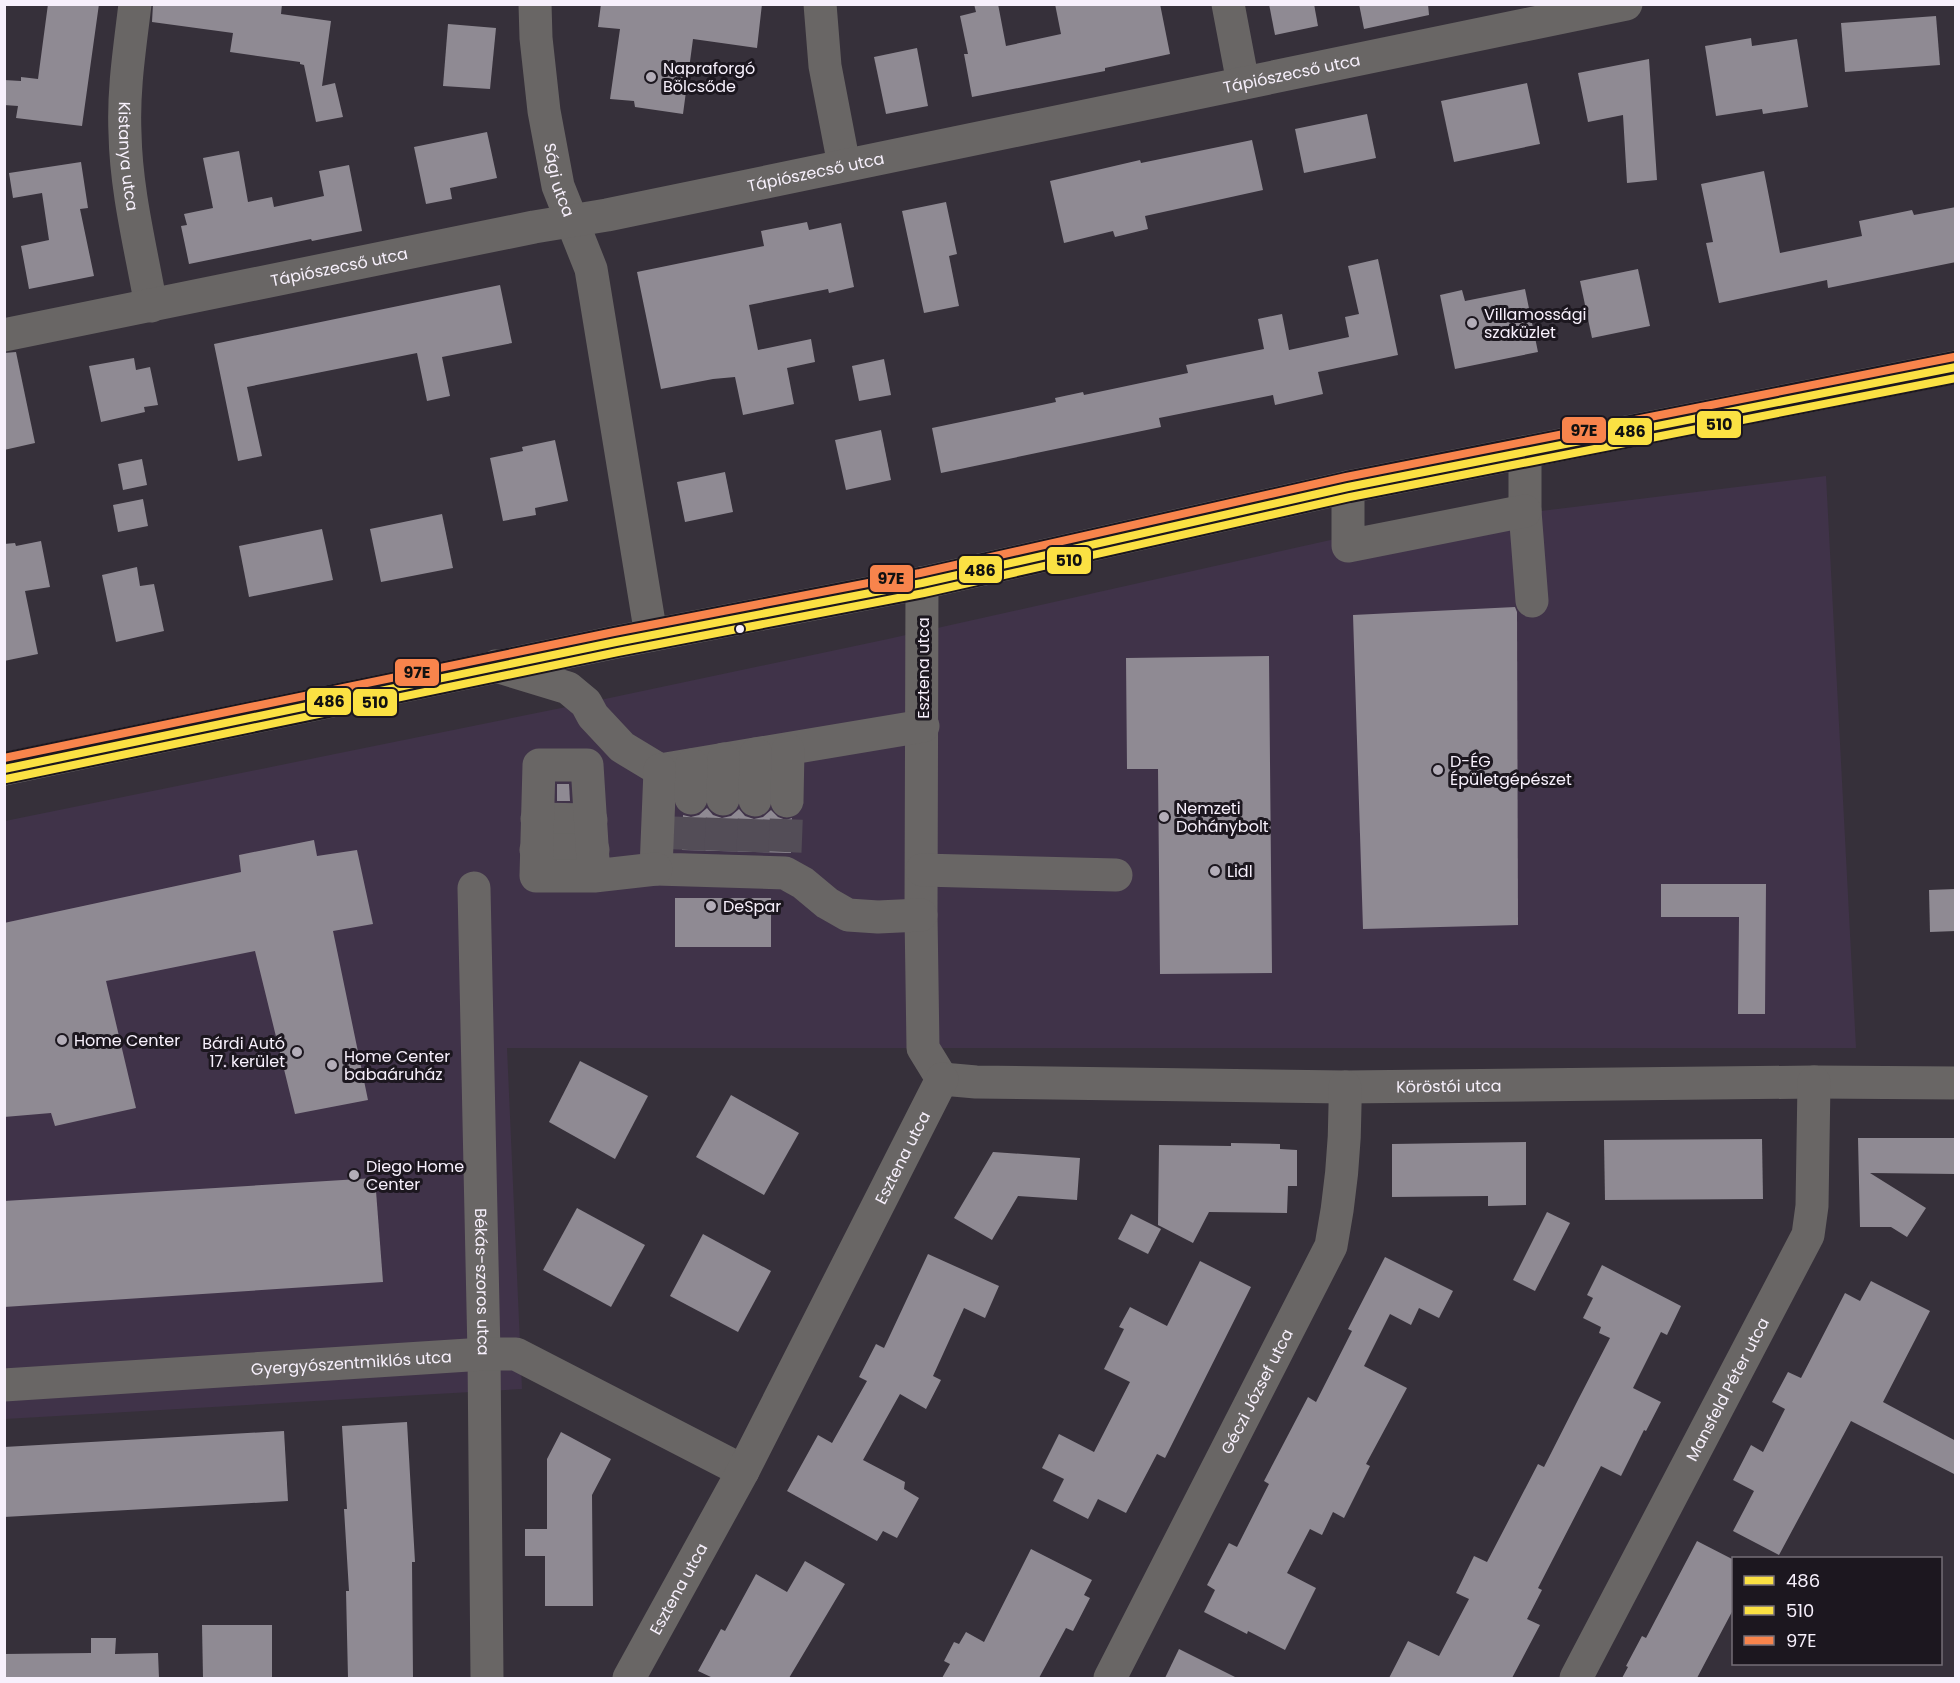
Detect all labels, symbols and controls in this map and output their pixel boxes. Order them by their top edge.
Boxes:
street label: Tápiószecső utca [1221,48,1362,99]
place label: Napraforgó Bölcsőde [663,57,755,98]
marker: Napraforgó Bölcsőde [644,70,658,84]
street label: Kistanya utca [113,101,144,213]
street label: Sági utca [538,141,580,220]
street label: Tápiószecső utca [745,147,886,198]
street label: Tápiószecső utca [269,242,410,292]
place label: Villamossági szaküzlet [1484,303,1586,344]
marker: Villamossági szaküzlet [1465,316,1479,330]
line badge: 510 [1696,410,1742,439]
text: 510 [1706,413,1732,436]
line badge: 97E [1561,416,1607,444]
line badge: 486 [1607,417,1653,446]
text: 97E [1570,419,1598,442]
text: 486 [1614,420,1646,443]
line badge: 510 [1046,546,1092,575]
text: 510 [1056,549,1082,572]
line badge: 486 [958,555,1003,584]
text: 486 [964,559,996,582]
line badge: 97E [869,564,914,593]
text: 97E [877,567,905,590]
street label: Esztena utca [912,617,935,719]
unlabelled marker [734,623,746,635]
line badge: 97E [394,658,440,687]
text: 97E [403,661,431,684]
line badge: 486 [306,687,352,716]
line badge: 510 [352,688,398,717]
text: 486 [313,690,345,713]
text: 510 [362,691,388,714]
place label: D-ÉG Épületgépészet [1450,750,1572,791]
marker: D-ÉG Épületgépészet [1431,763,1445,777]
place label: Nemzeti Dohánybolt [1176,797,1269,838]
marker: Nemzeti Dohánybolt [1157,810,1171,824]
place label: Lidl [1227,860,1253,883]
marker: Lidl [1208,864,1222,878]
place label: DeSpar [723,895,781,918]
marker: DeSpar [704,899,718,913]
place label: Home Center [74,1029,180,1052]
place label: Bárdi Autó 17. kerület [202,1032,285,1073]
marker: Home Center [55,1033,69,1047]
marker: Bárdi Autó 17. kerület [290,1045,304,1059]
place label: Home Center babaáruház [344,1045,450,1086]
marker: Home Center babaáruház [325,1058,339,1072]
street label: Köröstói utca [1396,1074,1502,1098]
street label: Esztena utca [869,1107,936,1208]
place label: Diego Home Center [366,1155,464,1196]
marker: Diego Home Center [347,1168,361,1182]
street label: Békás-szoros utca [469,1208,495,1356]
street label: Mansfeld Péter utca [1681,1314,1775,1465]
street label: Géczi József utca [1215,1325,1299,1458]
street label: Gyergyószentmiklós utca [250,1345,452,1381]
street label: Esztena utca [644,1539,713,1639]
legend [1732,1557,1942,1665]
text: 486 [1786,1568,1820,1593]
text: 510 [1786,1598,1814,1623]
text: 97E [1786,1628,1816,1653]

